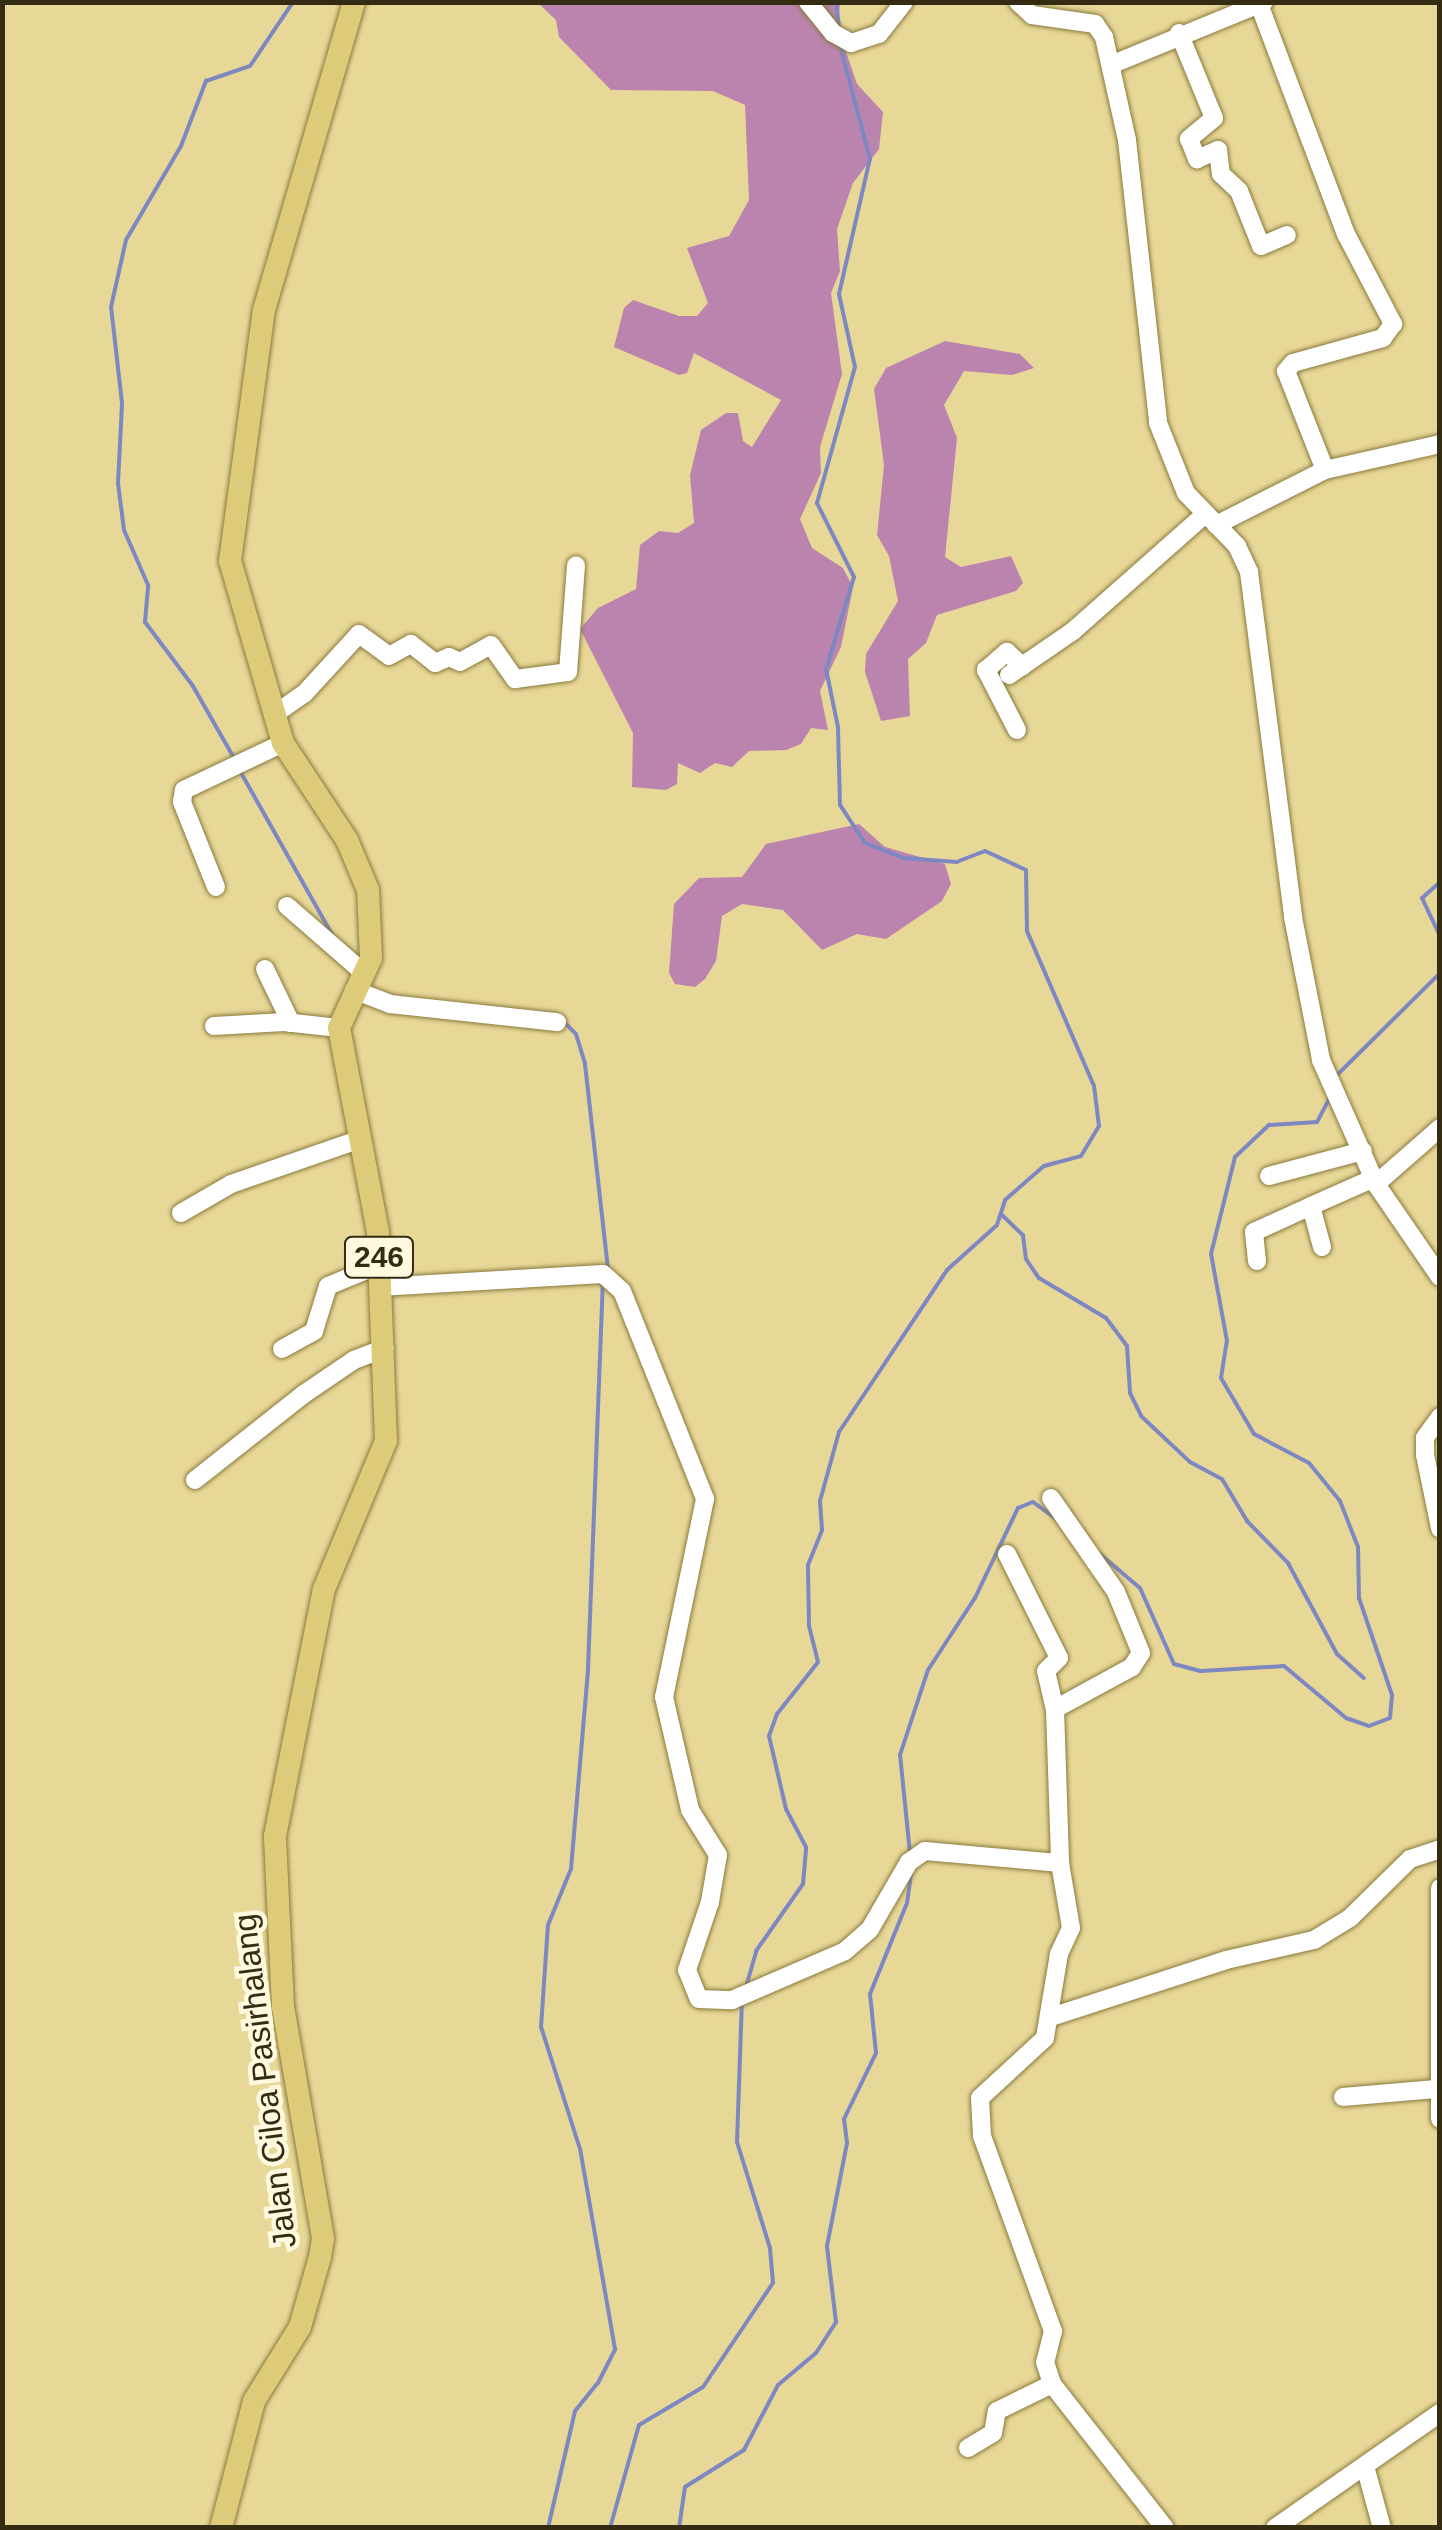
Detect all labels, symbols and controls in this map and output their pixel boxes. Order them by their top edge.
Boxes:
road number: 246 [342,1232,416,1282]
street label: Jalan Ciloa Pasirhalang [225,1912,305,2250]

